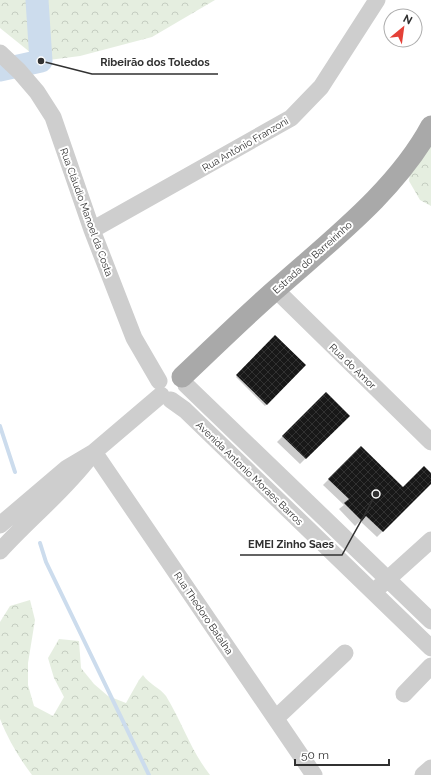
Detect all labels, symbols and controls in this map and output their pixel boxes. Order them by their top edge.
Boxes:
north arrow [383,8,423,48]
text: N [401,12,414,27]
callout: Ribeirão dos Toledos [92,51,218,74]
text: Ribeirão dos Toledos [100,56,210,69]
street label: Rua Antônio Franzoni [200,115,290,174]
street label: Rua Cláudio Manoel da Costa [58,147,115,278]
street label: Estrada do Barreirinho [271,219,354,296]
street label: Rua do Amor [327,341,378,392]
street label: Avenida Antonio Moraes Barros [194,419,305,528]
callout: EMEI Zinho Saes [240,532,342,555]
text: EMEI Zinho Saes [248,538,335,551]
street label: Rua Thedoro Batalha [172,570,235,656]
scale bar [295,741,389,767]
text: 50 m [301,748,329,762]

